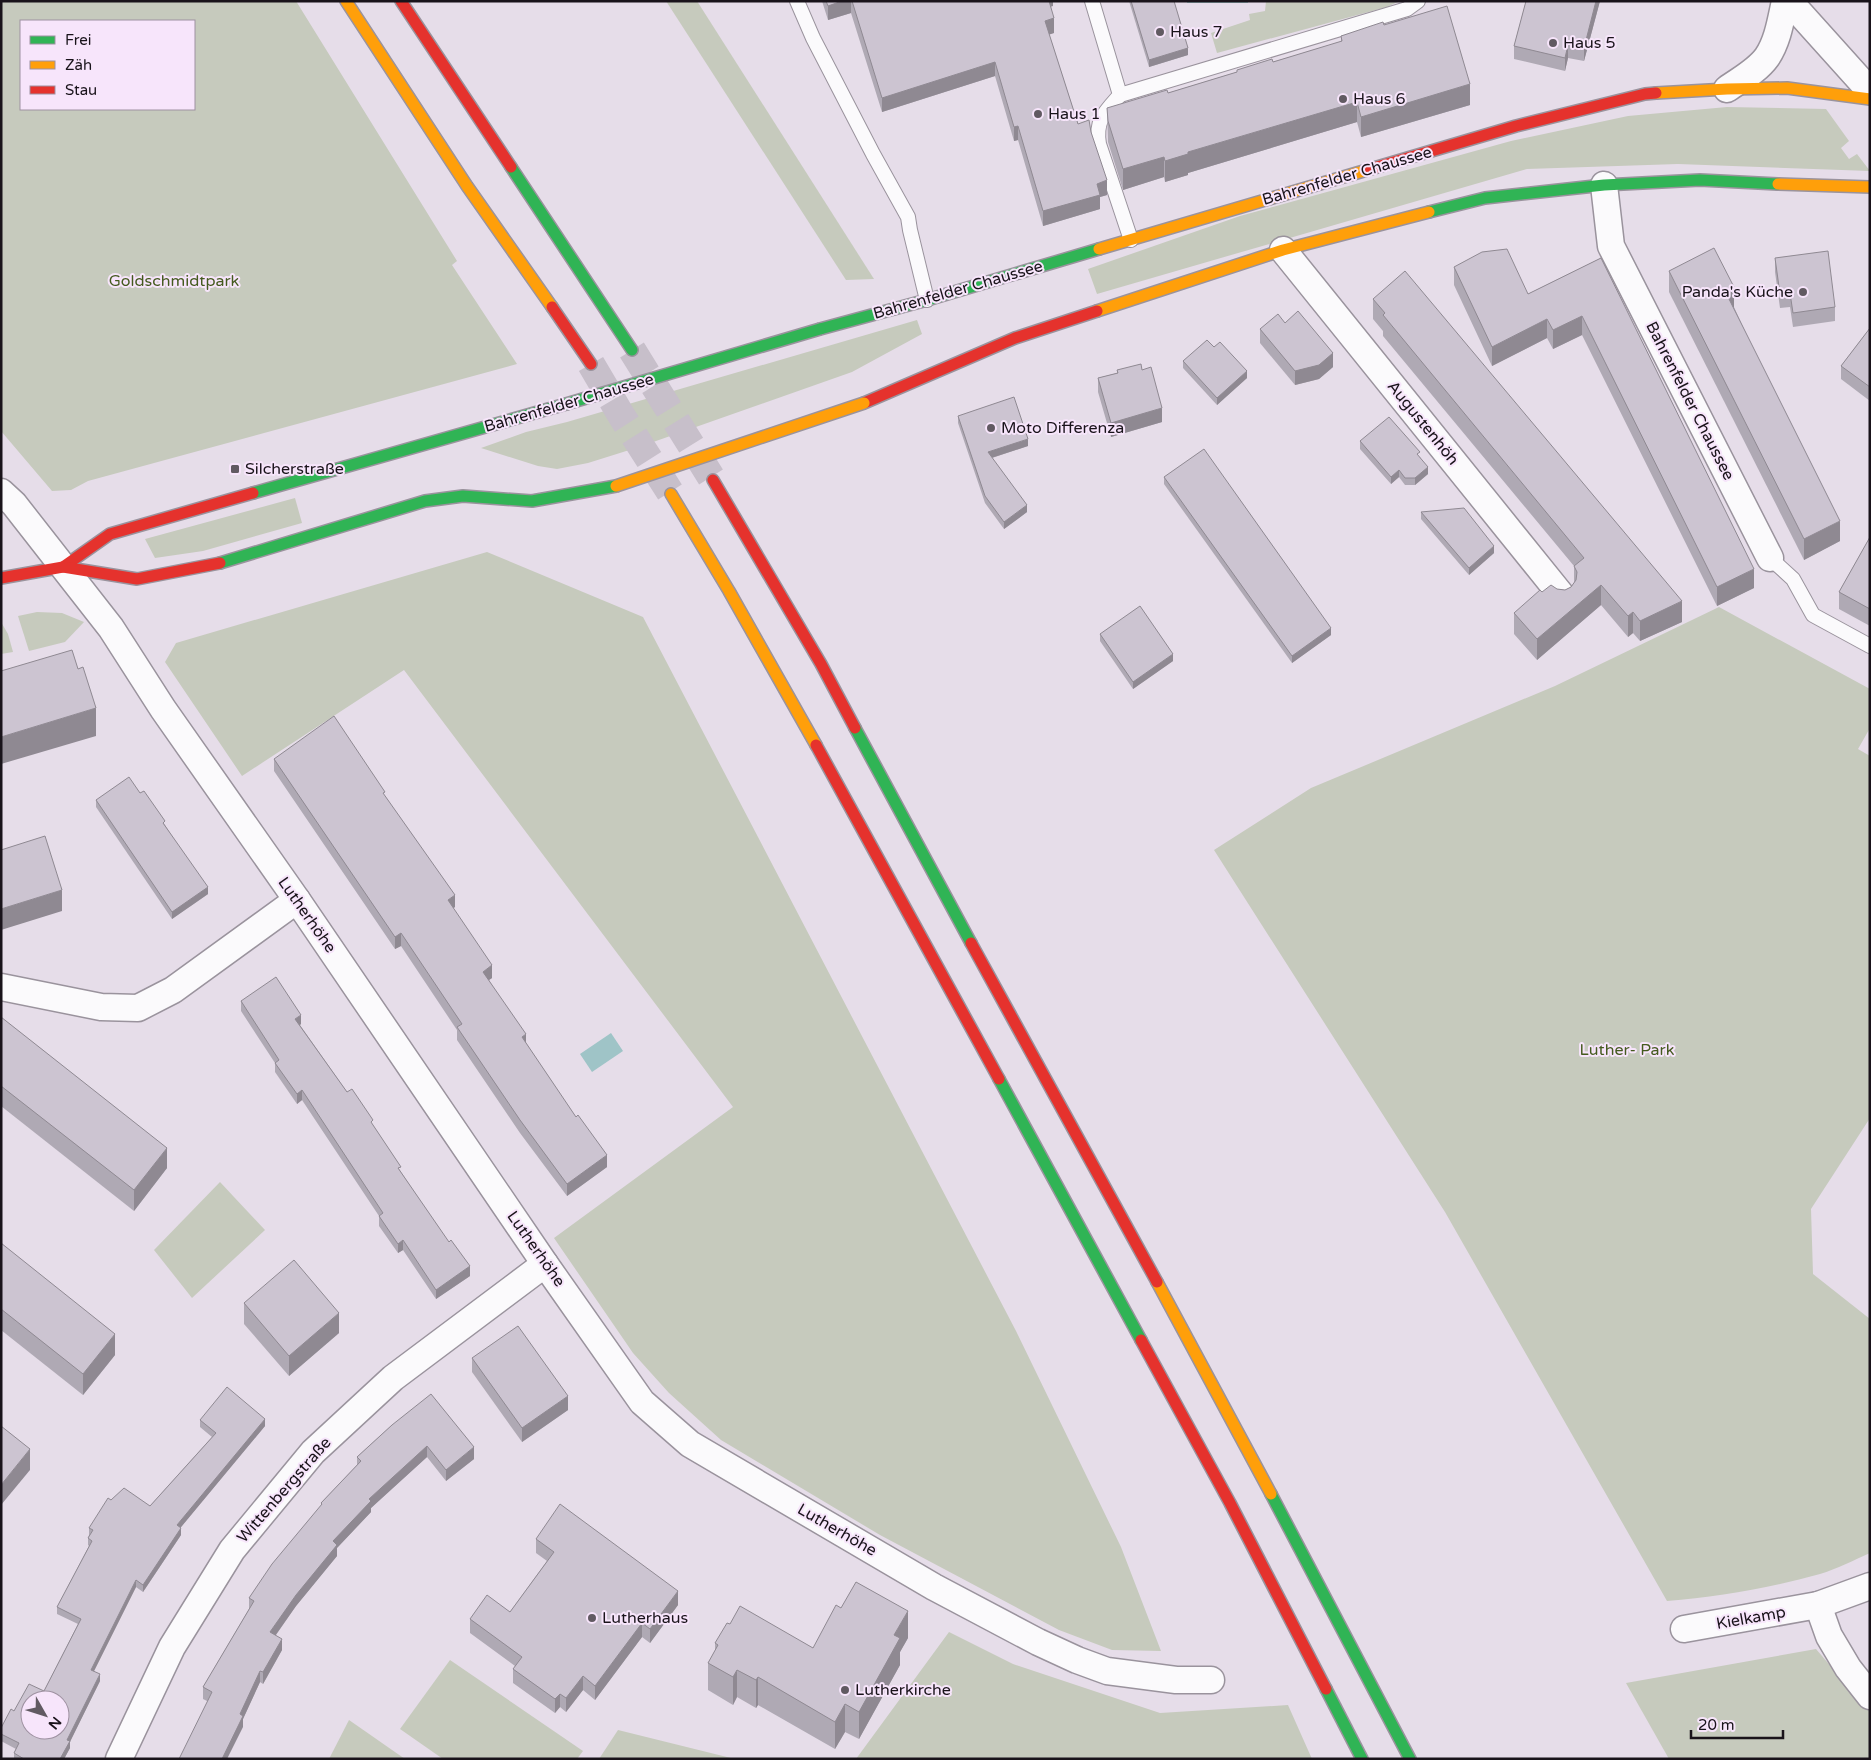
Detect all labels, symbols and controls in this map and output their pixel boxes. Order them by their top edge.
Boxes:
legend [20,20,195,110]
place label: Haus 7 [1170,22,1223,42]
marker: Haus 7 [1154,26,1166,38]
text: Frei [65,31,91,49]
place label: Haus 5 [1563,33,1616,53]
marker: Haus 5 [1547,37,1559,49]
text: Zäh [65,56,92,74]
text: Stau [65,81,97,99]
place label: Haus 6 [1353,89,1406,109]
marker: Haus 6 [1337,93,1349,105]
place label: Haus 1 [1048,104,1101,124]
marker: Haus 1 [1032,108,1044,120]
street label: Bahrenfelder Chaussee [1260,142,1434,210]
street label: Bahrenfelder Chaussee [871,256,1045,324]
park label: Goldschmidtpark [109,271,240,291]
place label: Panda's Küche [1682,282,1793,302]
marker: Panda's Küche [1797,286,1809,298]
street label: Bahrenfelder Chaussee [1641,318,1739,484]
street label: Bahrenfelder Chaussee [482,369,656,437]
street label: Augustenhöh [1383,377,1463,469]
place label: Moto Differenza [1001,418,1124,438]
marker: Moto Differenza [985,422,997,434]
place label: Silcherstraße [245,459,344,479]
marker: Silcherstraße [229,463,241,475]
street label: Lutherhöhe [273,873,341,957]
park label: Luther- Park [1580,1040,1675,1060]
street label: Lutherhöhe [502,1207,570,1291]
street label: Wittenbergstraße [233,1433,335,1547]
street label: Lutherhöhe [794,1499,880,1561]
street label: Kielkamp [1715,1602,1787,1634]
place label: Lutherhaus [602,1608,688,1628]
marker: Lutherhaus [586,1612,598,1624]
place label: Lutherkirche [855,1680,951,1700]
marker: Lutherkirche [839,1684,851,1696]
north arrow [20,1690,70,1740]
scale bar [1691,1708,1784,1740]
text: N [45,1713,65,1733]
text: 20 m [1698,1716,1735,1734]

